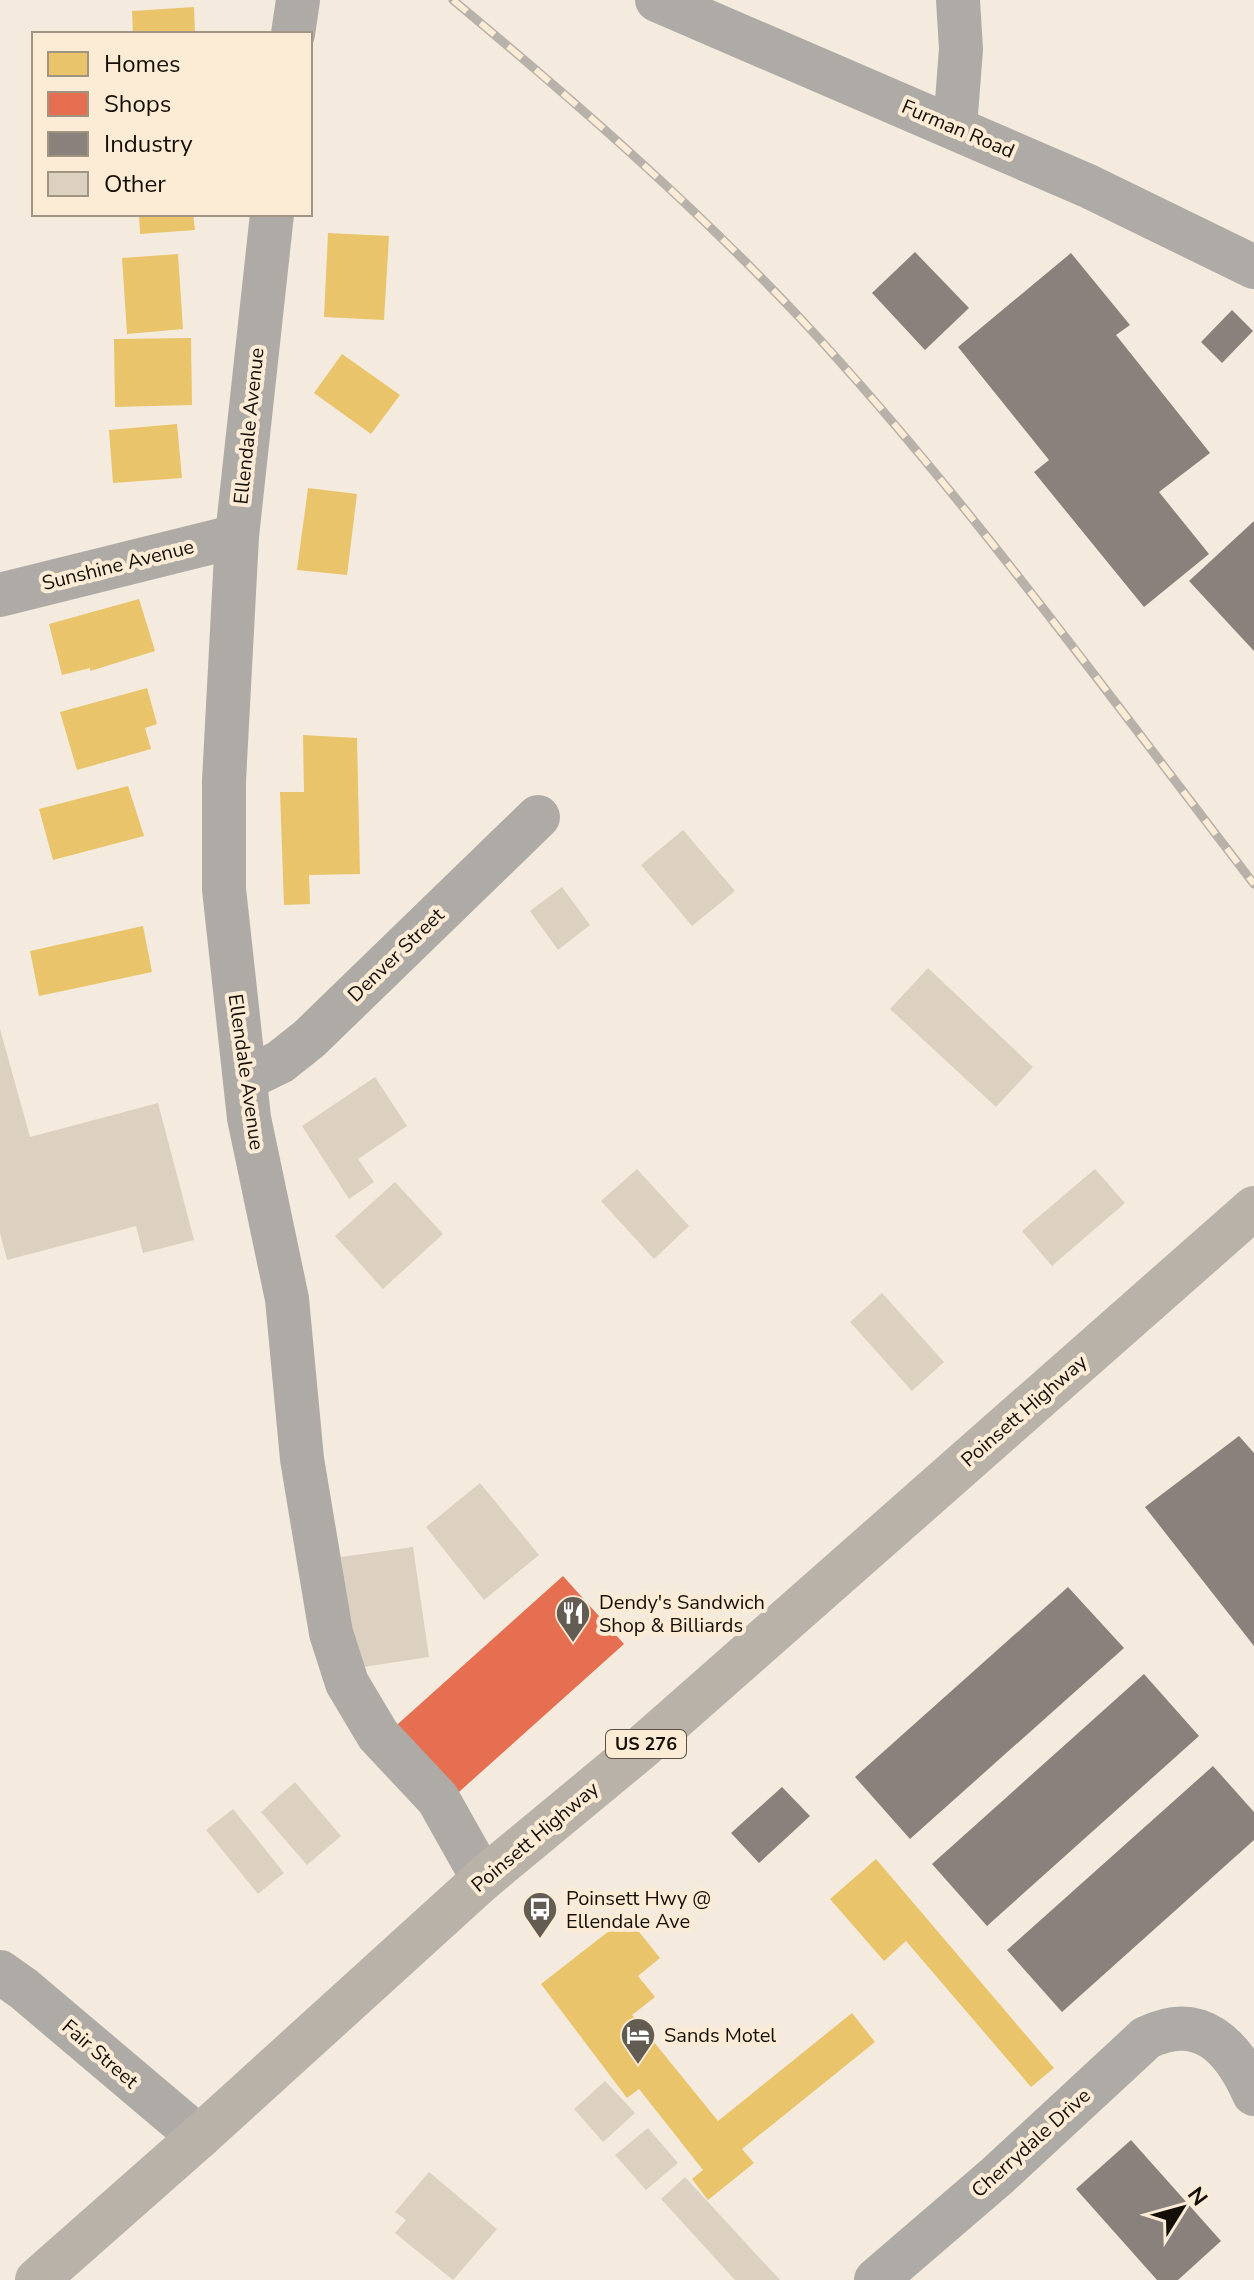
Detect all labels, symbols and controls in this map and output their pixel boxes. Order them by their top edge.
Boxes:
legend [32,32,312,216]
text: Homes [104,48,180,80]
text: Shops [104,88,171,120]
street label: Furman Road [898,93,1018,165]
text: Industry [104,128,193,160]
text: Other [104,168,166,200]
street label: Ellendale Avenue [227,346,271,506]
street label: Sunshine Avenue [39,533,197,597]
street label: Denver Street [342,901,451,1008]
street label: Ellendale Avenue [222,992,270,1152]
street label: Poinsett Highway [955,1348,1093,1473]
place label: Dendy's Sandwich Shop & Billiards [599,1589,765,1639]
restaurant icon: Dendy's Sandwich Shop & Billiards [554,1594,592,1644]
road number: US 276 [606,1730,686,1758]
street label: Poinsett Highway [466,1775,605,1898]
place label: Poinsett Hwy @ Ellendale Ave [566,1885,711,1935]
bus stop icon: Poinsett Hwy @ Ellendale Ave [521,1890,559,1940]
street label: Fair Street [56,2013,145,2095]
hotel icon: Sands Motel [619,2016,657,2066]
place label: Sands Motel [664,2022,776,2049]
street label: Cherrydale Drive [966,2082,1096,2204]
north arrow [1142,2168,1222,2248]
text: N [1180,2181,1214,2212]

